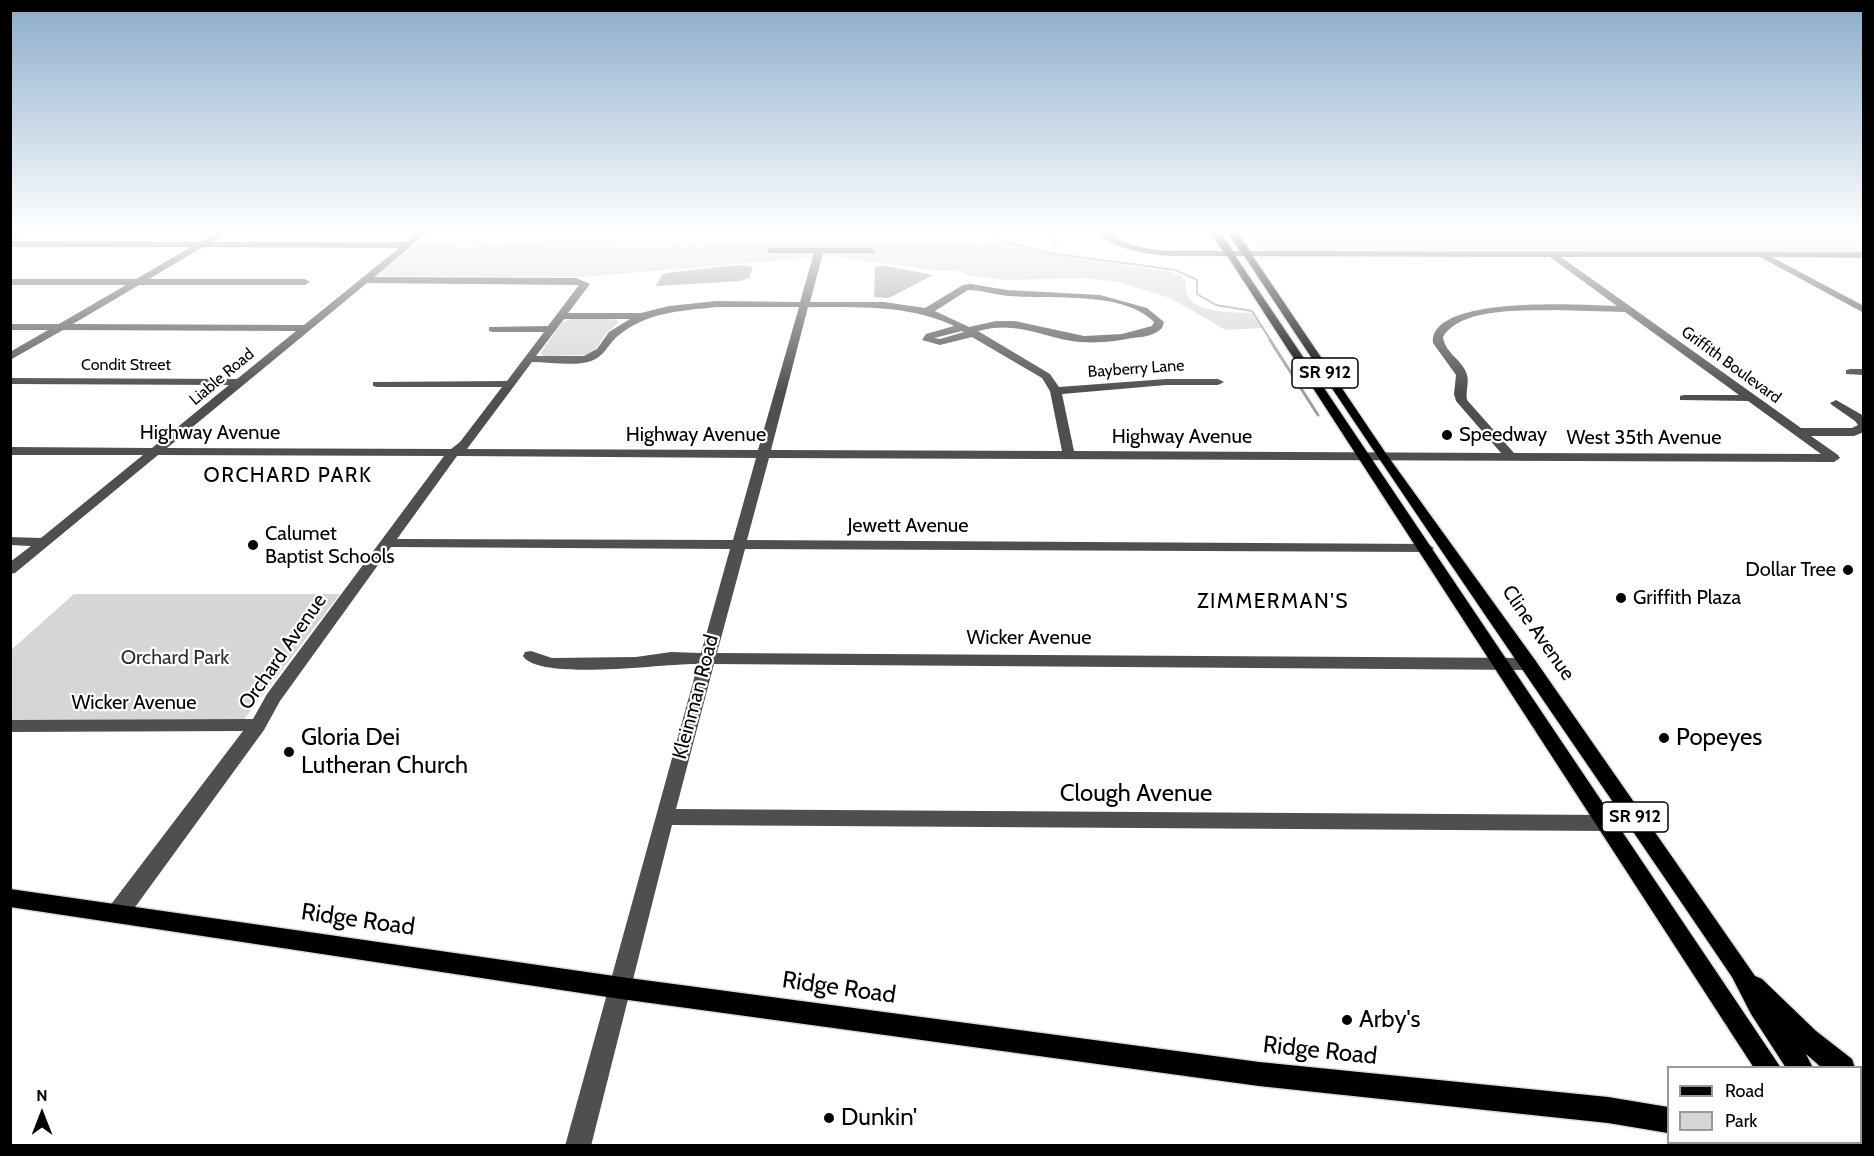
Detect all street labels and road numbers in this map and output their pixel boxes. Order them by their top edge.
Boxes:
street label: Griffith Boulevard [1677,322,1785,408]
street label: Liable Road [186,345,258,409]
street label: Condit Street [81,355,171,375]
street label: Bayberry Lane [1087,356,1185,382]
road number: SR 912 [1292,358,1358,388]
street label: Highway Avenue [140,421,280,445]
street label: Highway Avenue [626,423,766,447]
street label: Highway Avenue [1112,425,1252,449]
street label: West 35th Avenue [1566,426,1722,450]
street label: Jewett Avenue [847,514,969,538]
street label: Cline Avenue [1496,581,1580,685]
street label: Orchard Avenue [234,589,332,715]
street label: Wicker Avenue [966,626,1092,650]
street label: Kleinman Road [668,632,724,762]
street label: Wicker Avenue [71,691,197,715]
street label: Clough Avenue [1060,780,1212,808]
road number: SR 912 [1602,802,1668,832]
street label: Ridge Road [299,898,417,942]
street label: Ridge Road [780,966,898,1010]
street label: Ridge Road [1262,1031,1378,1071]

